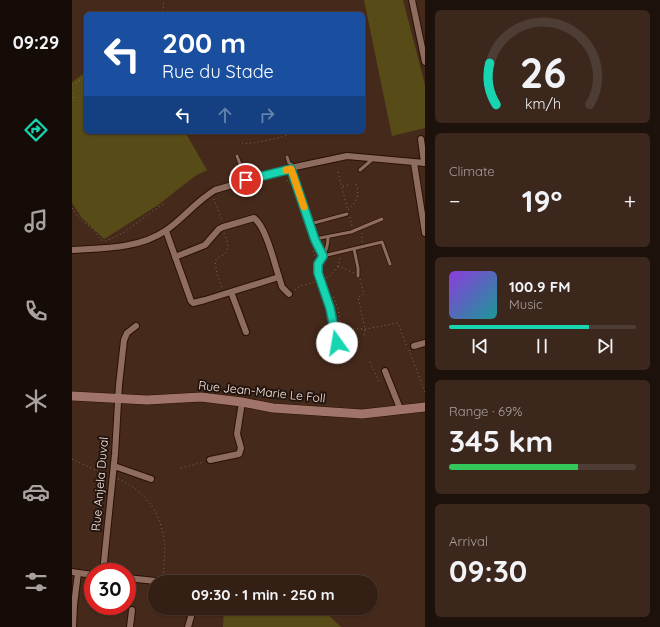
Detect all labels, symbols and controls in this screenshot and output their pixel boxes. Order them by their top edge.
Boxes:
text: 200 m [162,25,246,60]
icon: left [96,28,148,80]
text: 09:29 [13,31,59,54]
text: 26 [519,46,566,98]
text: Rue du Stade [162,60,274,83]
text: km/h [524,94,561,112]
icon: left [172,104,194,126]
icon: ahead [214,104,236,126]
icon: right [256,104,278,126]
icon: directions [22,116,50,144]
pin [229,163,263,197]
text: Climate [449,163,495,179]
icon: arrive [235,169,257,191]
text: 19° [522,182,562,220]
text: − [449,187,460,215]
text: + [624,187,636,215]
icon: music [22,207,50,235]
text: 100.9 FM [509,277,570,296]
text: Music [509,296,543,312]
icon: phone [22,297,50,325]
position arrow [316,322,358,364]
icon: previous [469,335,491,357]
icon: pause [531,335,553,357]
icon: next [594,335,616,357]
street label: Rue Jean-Marie Le Foll [198,377,326,406]
icon: climate [22,387,50,415]
text: Range · 69% [449,403,522,419]
text: 345 km [449,422,553,460]
street label: Rue Anjela Duval [88,436,111,532]
icon: car [22,478,50,506]
text: Arrival [449,533,488,549]
text: 09:30 [449,552,527,590]
speed limit sign: 30 [84,563,136,615]
icon: filters [22,568,50,596]
text: 09:30 · 1 min · 250 m [191,585,335,604]

